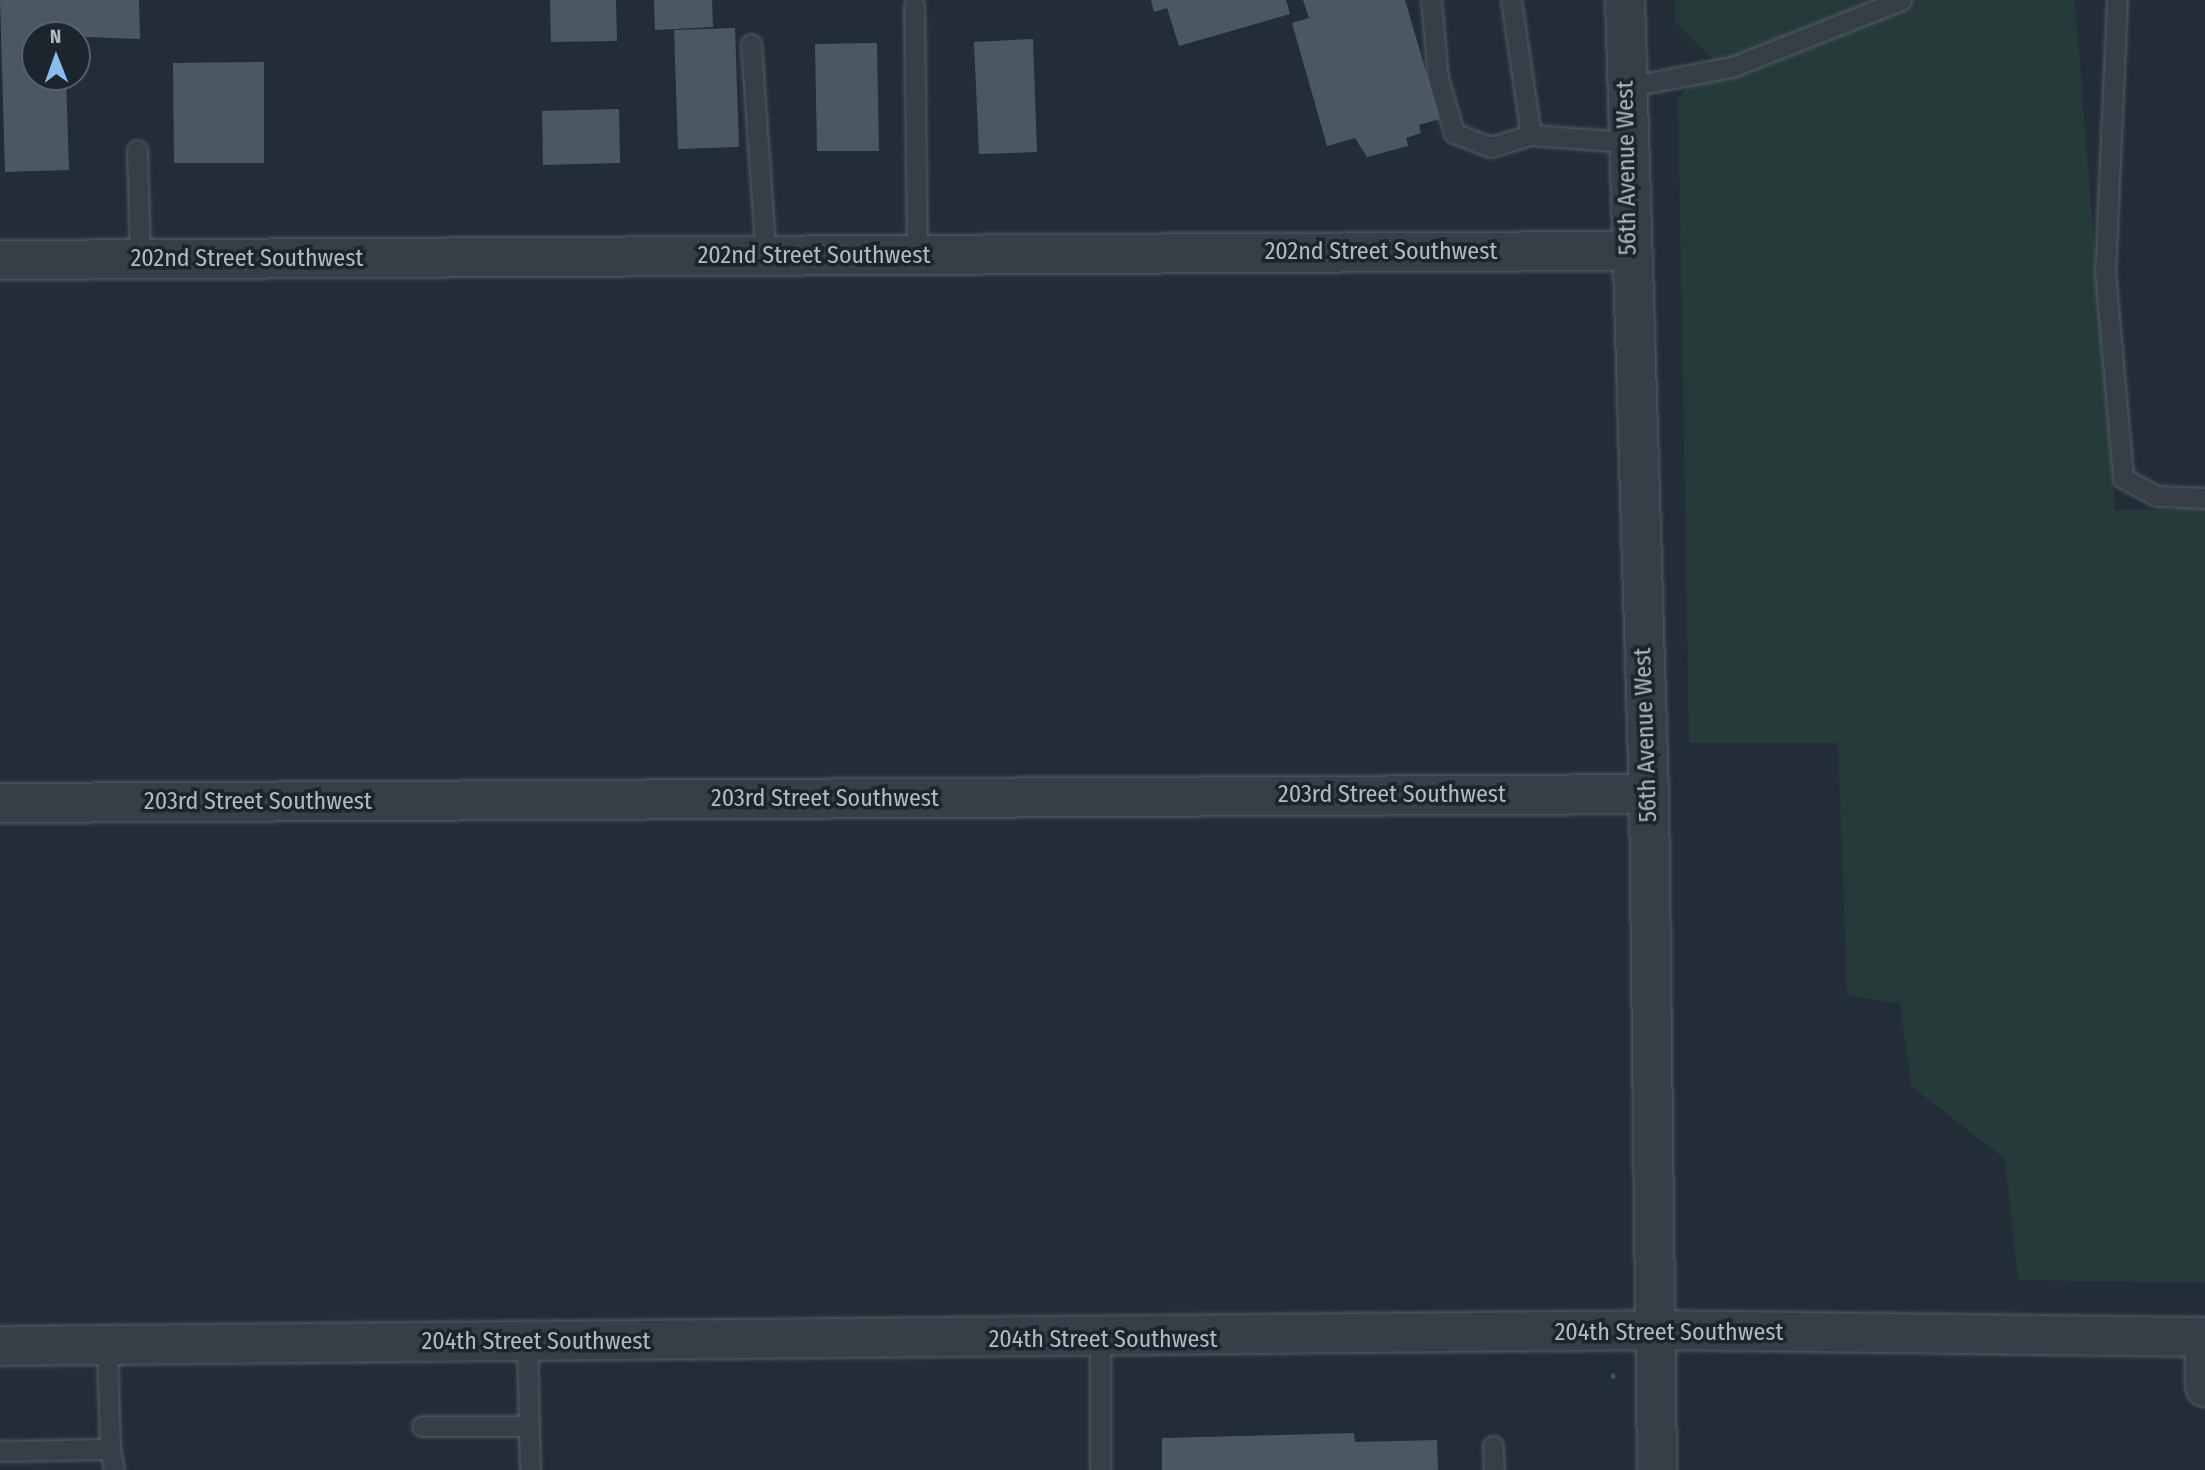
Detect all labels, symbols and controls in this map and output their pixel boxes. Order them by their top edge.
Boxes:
north arrow [21,21,91,91]
text: N [50,25,62,48]
street label: 56th Avenue West [1611,81,1643,255]
street label: 202nd Street Southwest [1265,238,1497,266]
street label: 202nd Street Southwest [698,242,930,270]
street label: 202nd Street Southwest [131,245,363,273]
street label: 56th Avenue West [1629,647,1663,823]
street label: 203rd Street Southwest [1278,781,1506,809]
street label: 203rd Street Southwest [711,785,939,813]
street label: 203rd Street Southwest [144,788,372,816]
street label: 204th Street Southwest [1555,1319,1783,1347]
street label: 204th Street Southwest [989,1326,1217,1354]
street label: 204th Street Southwest [422,1328,650,1356]

